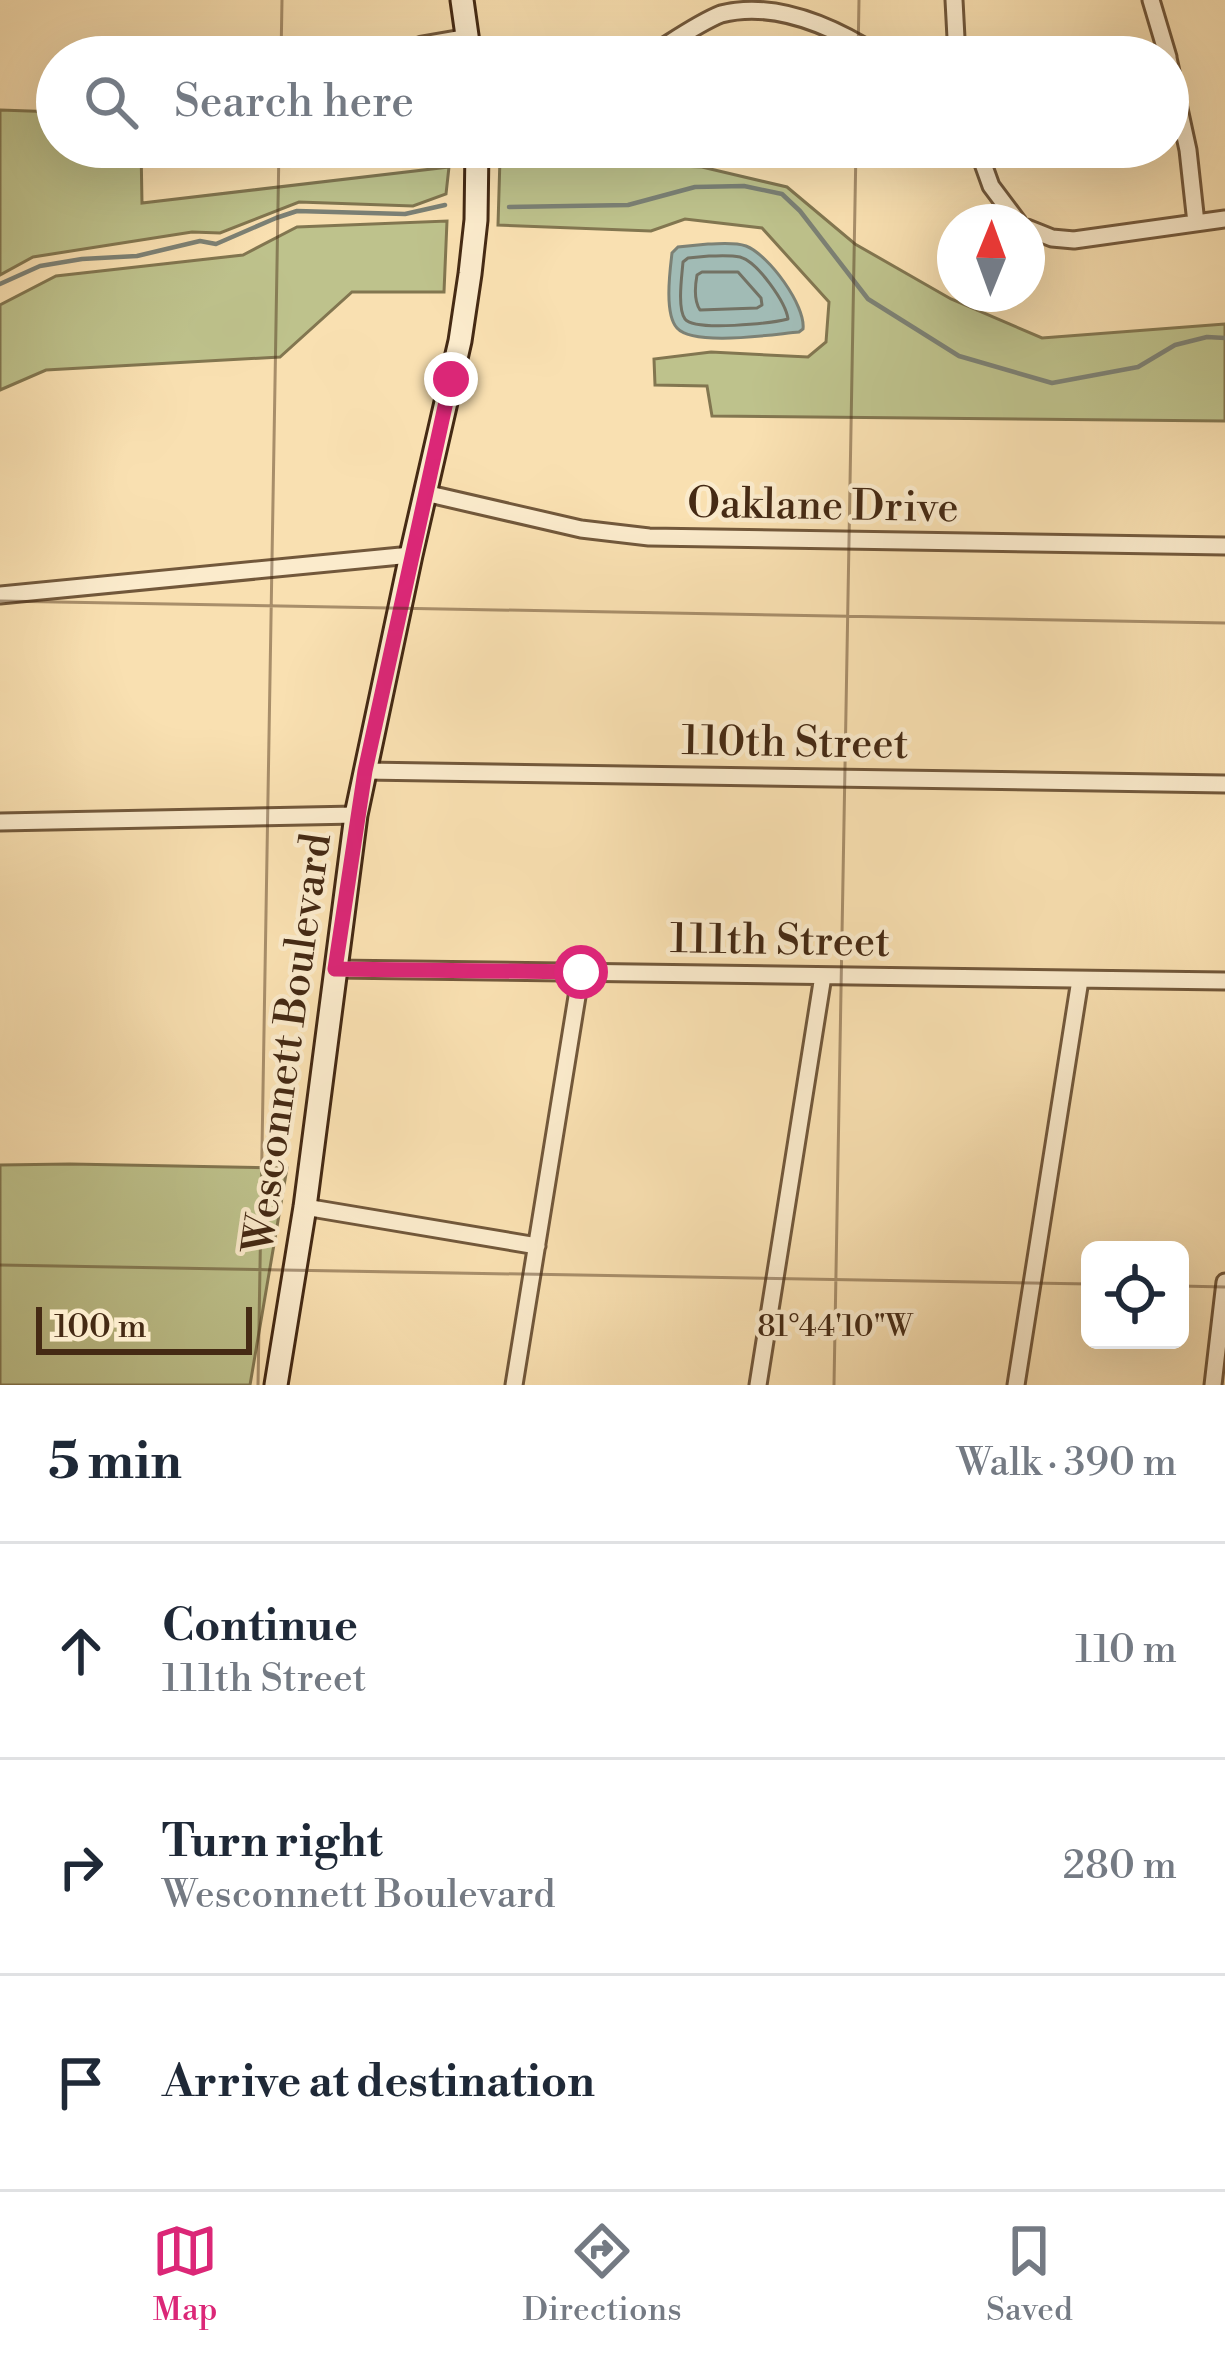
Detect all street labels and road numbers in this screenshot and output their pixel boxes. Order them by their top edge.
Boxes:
street label: Oaklane Drive [687,478,959,535]
street label: 110th Street [681,715,909,772]
street label: Wesconnett Boulevard [232,830,344,1259]
street label: 111th Street [669,913,891,970]

